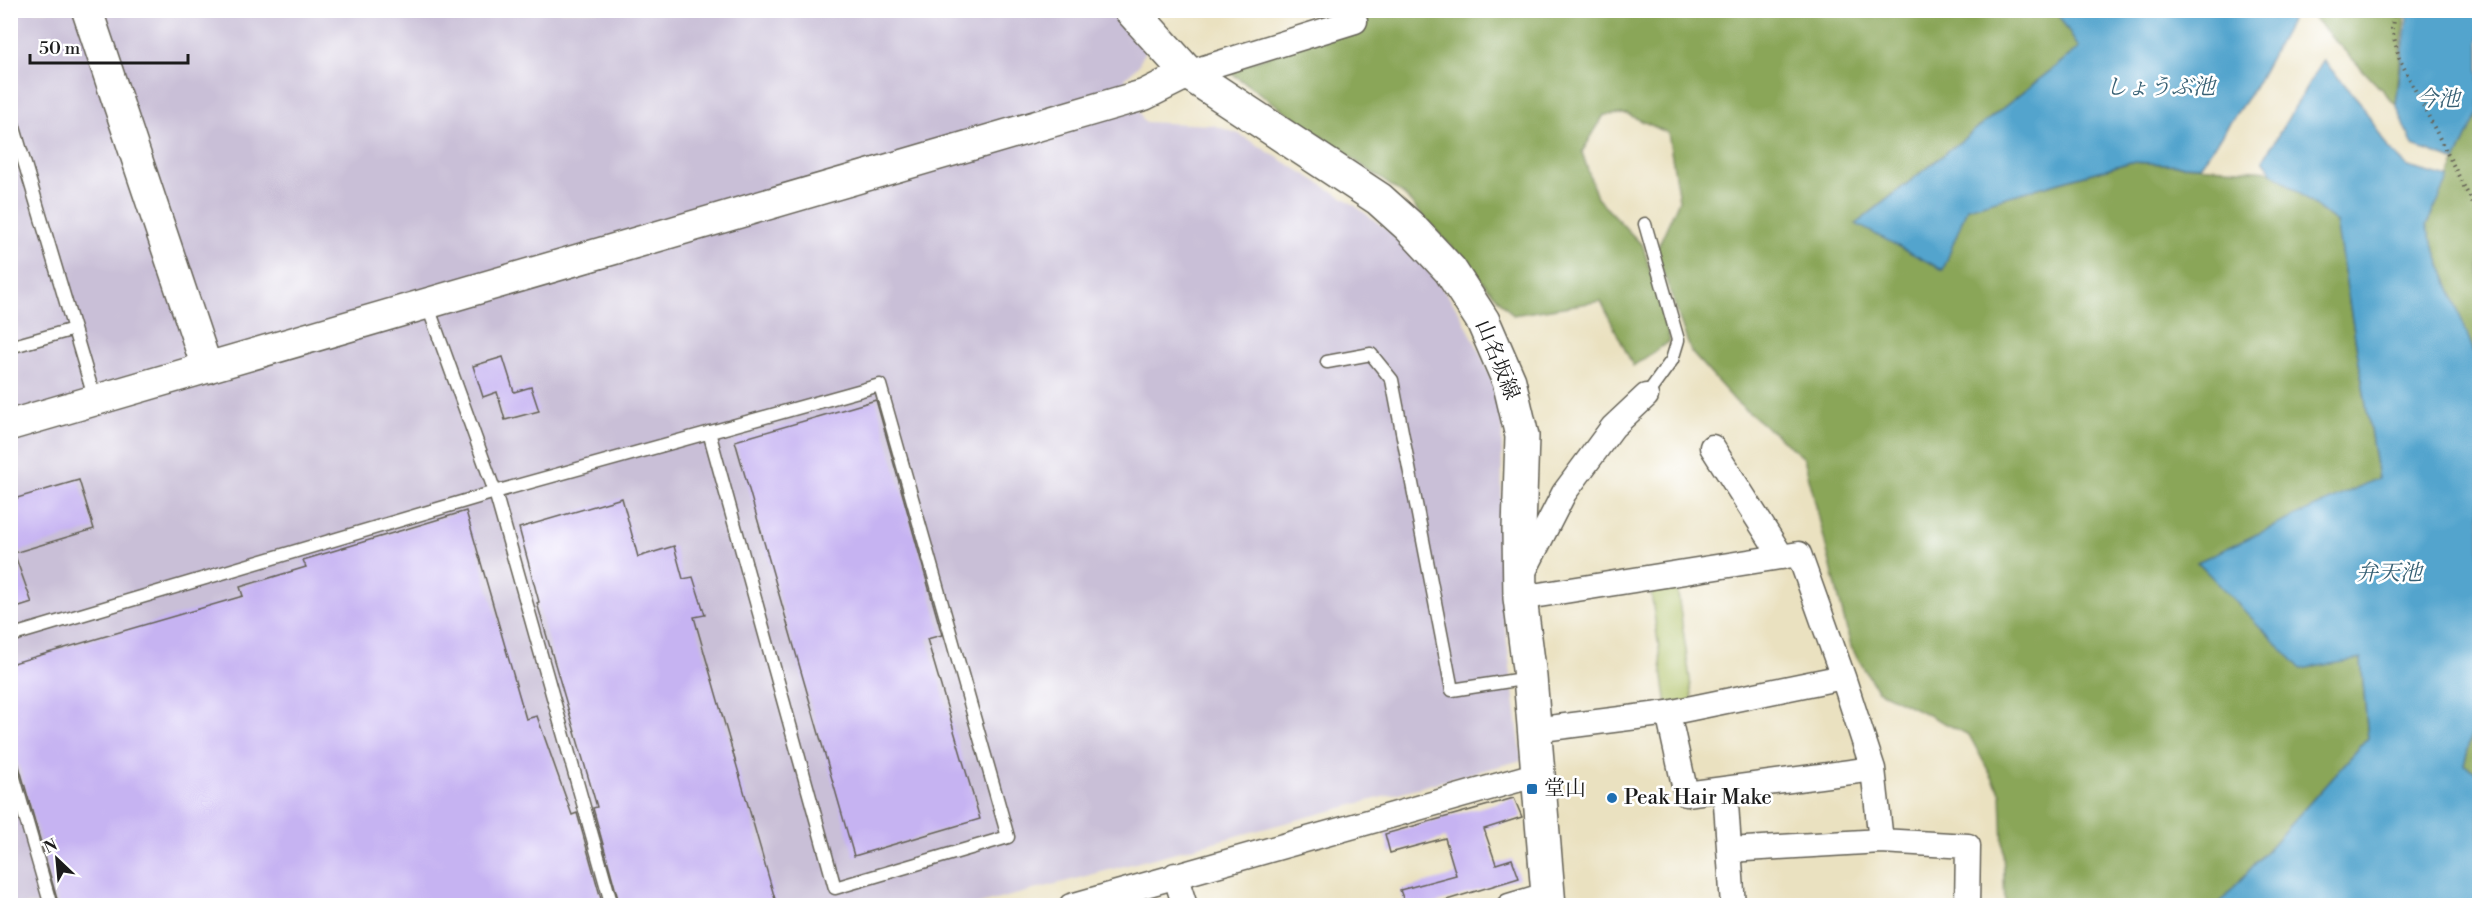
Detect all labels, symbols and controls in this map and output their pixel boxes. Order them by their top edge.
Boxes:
scale bar [30,27,188,65]
text: 50 m [39,37,81,60]
water label: しょうぶ池 [2105,74,2218,101]
water label: 今池 [2416,86,2463,113]
street label: 山名坂線 [1469,316,1525,404]
water label: 弁天池 [2356,560,2425,587]
place label: 堂山 [1544,776,1586,802]
marker: 堂山 [1525,782,1539,796]
place label: Peak Hair Make [1624,785,1772,811]
marker: Peak Hair Make [1605,791,1619,805]
north arrow [27,829,87,889]
text: N [41,835,61,858]

